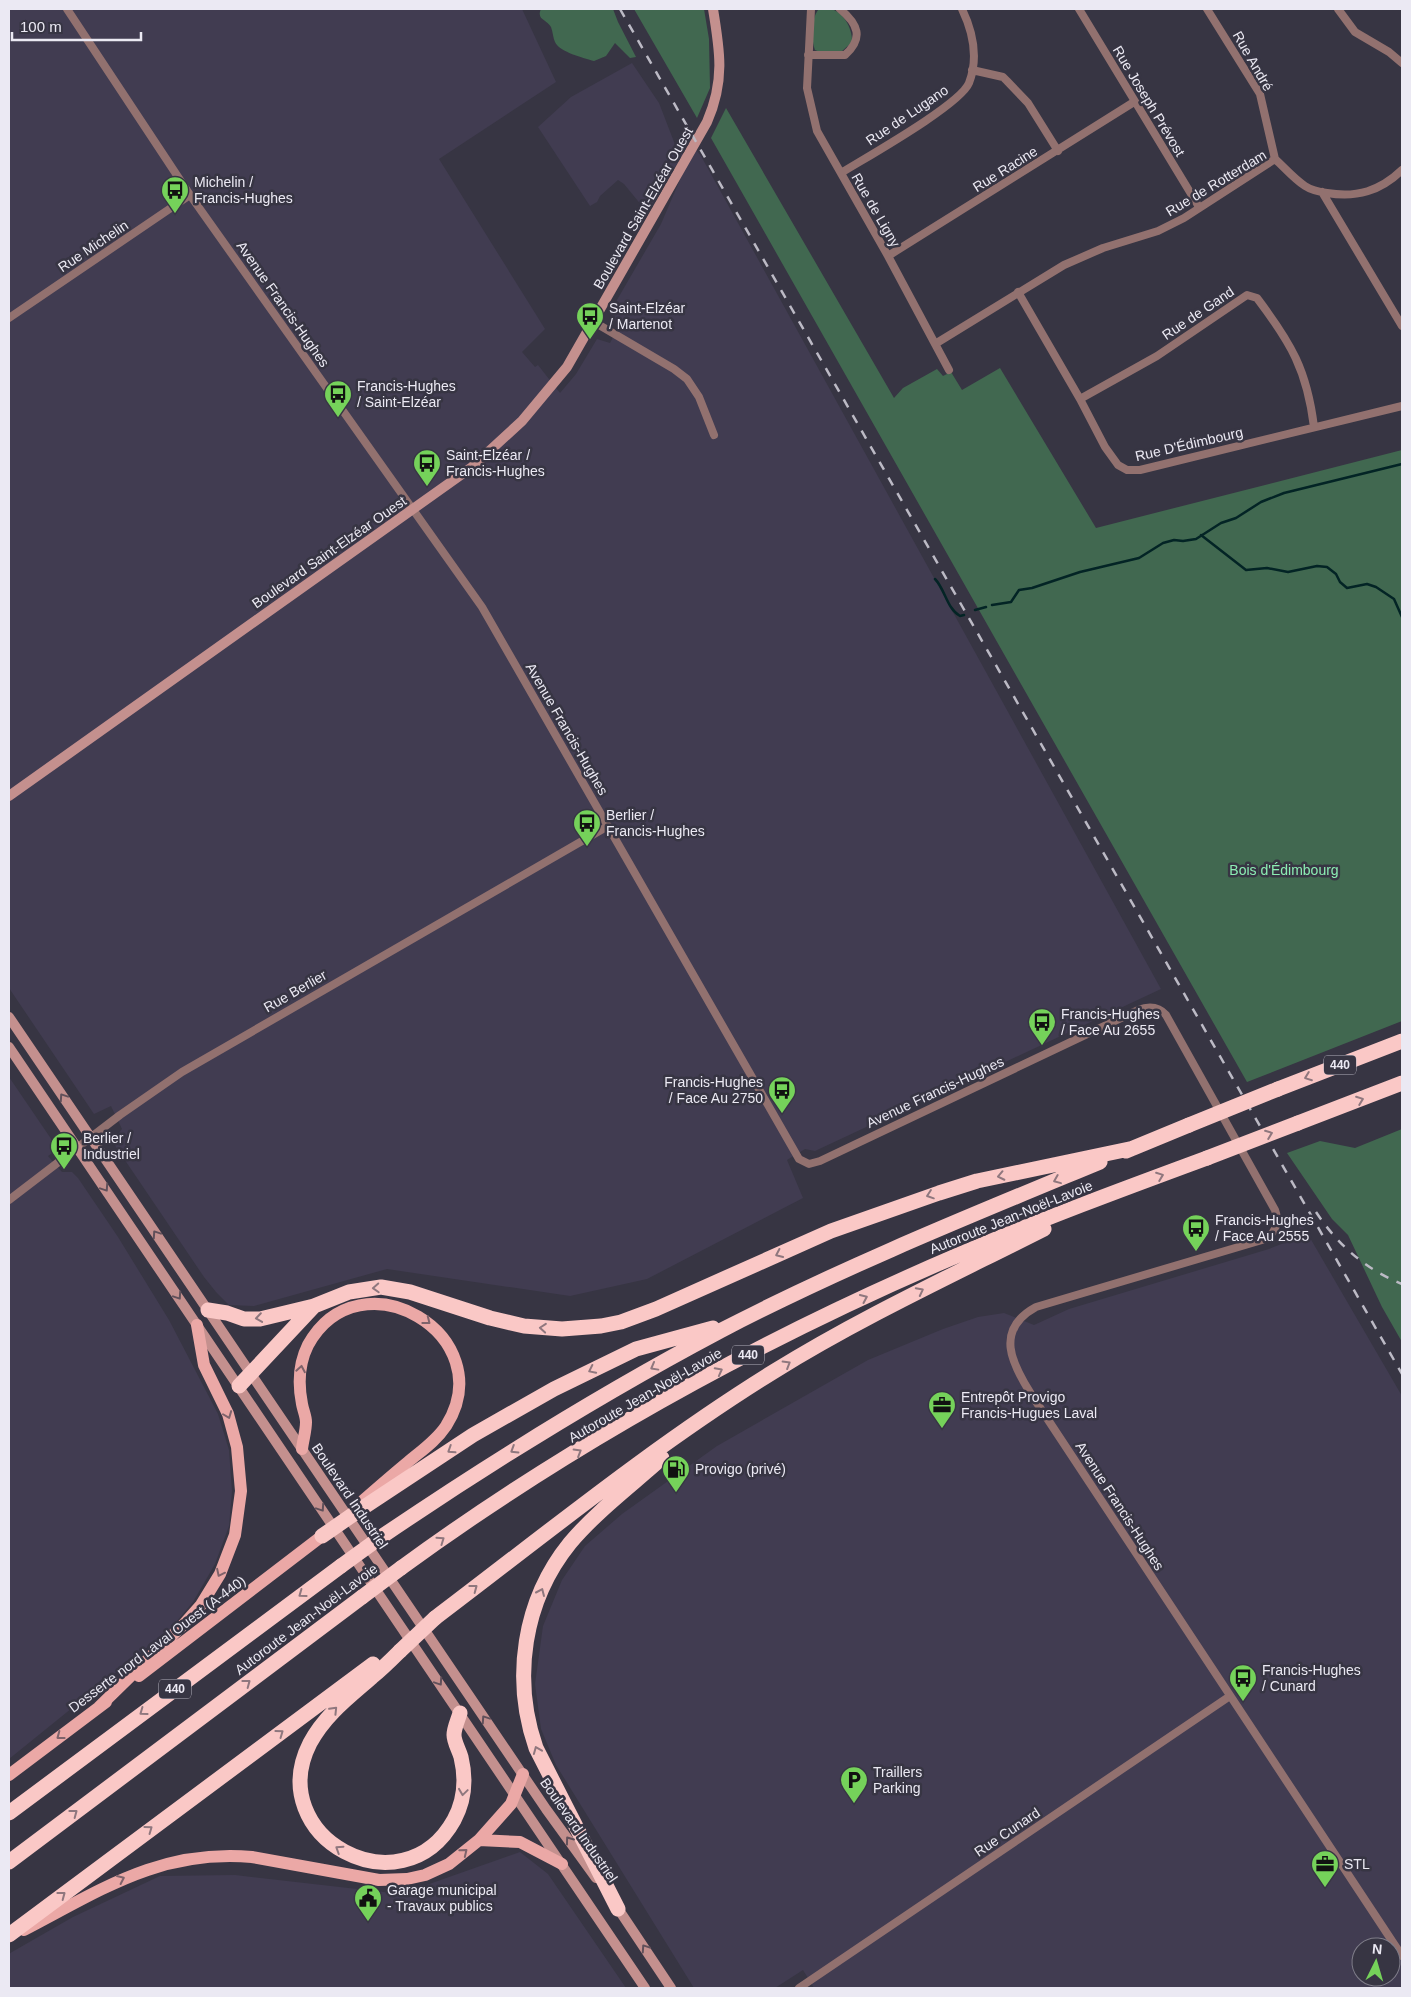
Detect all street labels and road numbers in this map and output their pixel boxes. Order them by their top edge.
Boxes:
street label: Rue André [1230,28,1277,94]
street label: Rue Joseph Prévost [1110,43,1188,159]
street label: Rue de Lugano [863,81,951,148]
street label: Boulevard Saint-Elzéar Ouest [590,124,696,292]
street label: Rue Racine [970,143,1040,195]
street label: Rue de Rotterdam [1163,147,1269,219]
street label: Rue de Ligny [848,170,904,250]
street label: Rue Michelin [55,217,131,275]
street label: Avenue Francis-Hughes [233,238,333,370]
street label: Rue de Gand [1159,283,1237,343]
street label: Rue D'Édimbourg [1134,424,1244,464]
street label: Boulevard Saint-Elzéar Ouest [249,492,409,611]
street label: Avenue Francis-Hughes [523,660,611,798]
street label: Rue Berlier [261,966,330,1015]
street label: Avenue Francis-Hughes [864,1053,1006,1131]
road number: 440 [1324,1056,1356,1074]
street label: Autoroute Jean-Noël-Lavoie [927,1177,1095,1257]
street label: Autoroute Jean-Noël-Lavoie [566,1344,725,1446]
road number: 440 [732,1346,764,1364]
street label: Avenue Francis-Hughes [1072,1439,1168,1573]
street label: Boulevard Industriel [309,1440,391,1552]
street label: Autoroute Jean-Noël-Lavoie [232,1560,381,1678]
street label: Desserte nord Laval Ouest (A-440) [65,1572,249,1716]
road number: 440 [159,1680,191,1698]
street label: Boulevard Industriel [537,1775,621,1885]
street label: Rue Cunard [971,1804,1043,1860]

